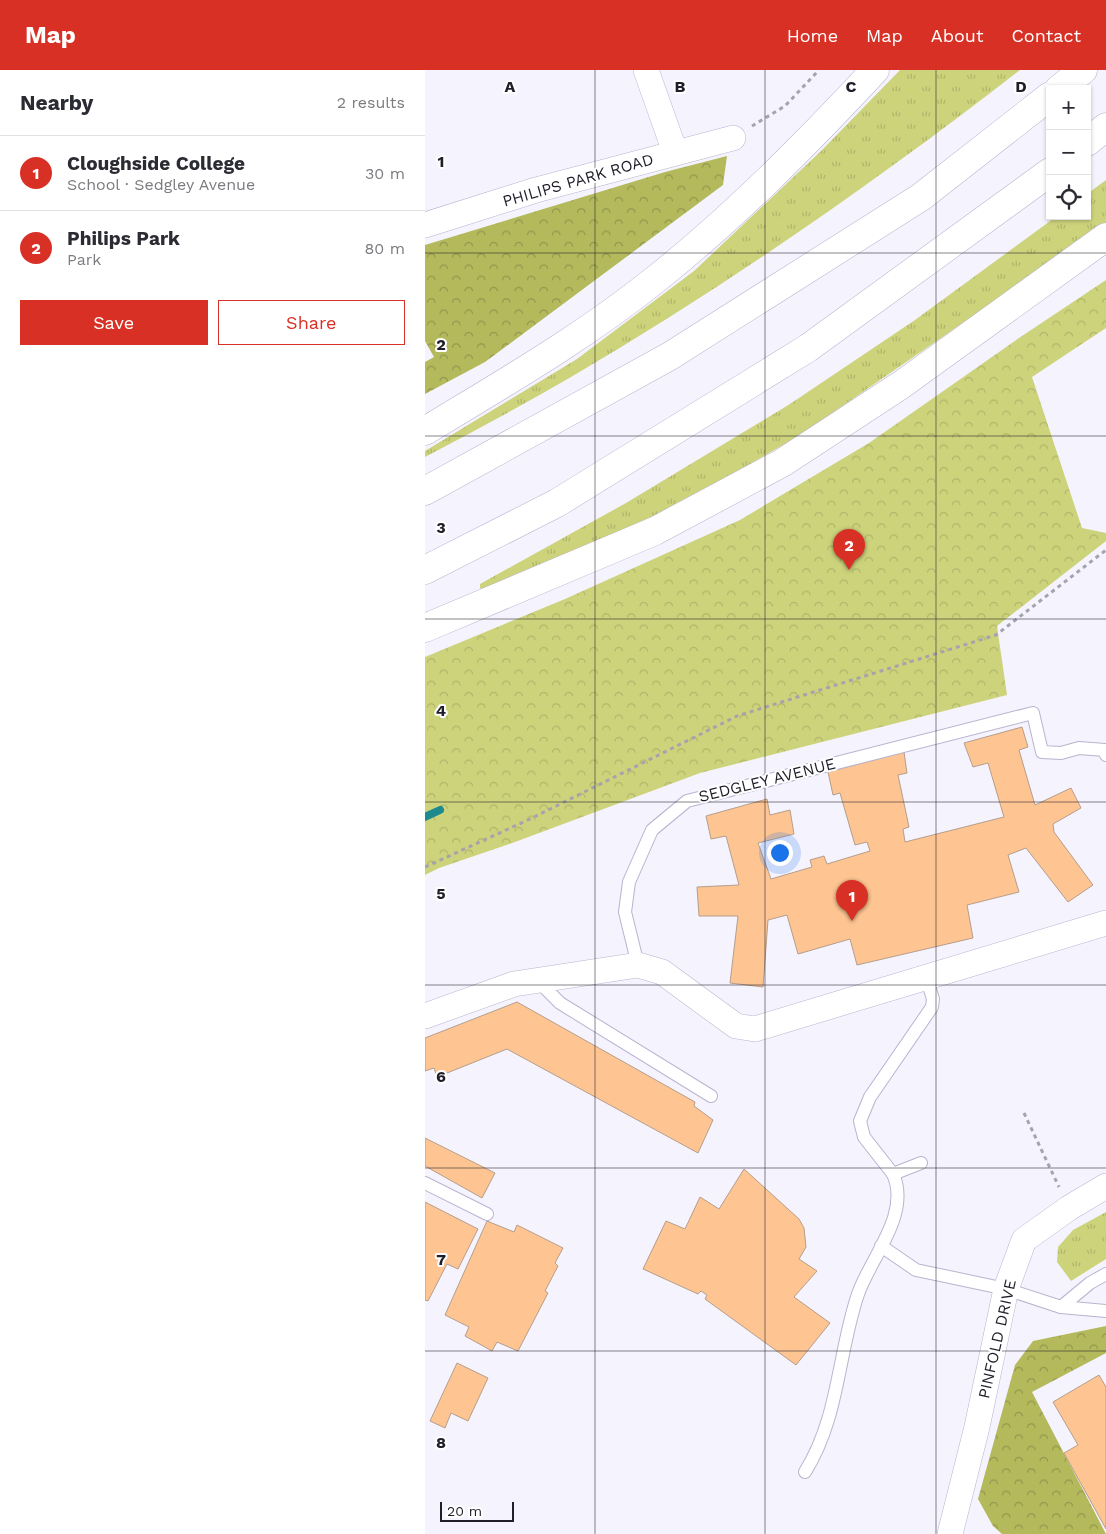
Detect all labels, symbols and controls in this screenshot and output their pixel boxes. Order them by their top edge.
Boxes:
text: Map [25,21,76,49]
text: Home [787,25,838,46]
text: Map [866,25,903,46]
text: About [931,25,983,46]
text: Contact [1011,25,1081,46]
text: A [505,77,516,96]
text: B [675,77,686,96]
text: C [846,77,857,96]
text: D [1015,77,1027,96]
map controls [1046,85,1091,220]
button: + [1046,85,1091,130]
text: Nearby [20,90,93,115]
text: 2 results [337,93,405,112]
button: − [1046,130,1091,175]
street label: PHILIPS PARK ROAD [500,149,656,211]
text: Cloughside College [67,152,245,175]
text: 1 [438,152,444,171]
text: 1 [33,164,39,183]
text: 30 m [365,164,405,183]
text: School · Sedgley Avenue [67,175,255,194]
button: locate [1046,175,1091,220]
text: Philips Park [67,227,180,250]
text: 2 [31,239,41,258]
text: 80 m [364,239,405,258]
text: Park [67,250,101,269]
button: Save [20,300,208,345]
button: Share [218,300,405,345]
text: 2 [436,335,446,354]
text: 3 [436,518,446,537]
pin: 2 [833,529,865,570]
text: 4 [436,701,446,720]
street label: SEDGLEY AVENUE [697,754,837,806]
your location [767,840,793,866]
pin: 1 [836,880,868,921]
text: 5 [436,884,446,903]
text: 6 [436,1067,446,1086]
text: 7 [436,1250,446,1269]
street label: PINFOLD DRIVE [974,1278,1020,1400]
text: 8 [436,1433,446,1452]
scale bar [440,1499,514,1522]
text: 20 m [447,1503,482,1519]

